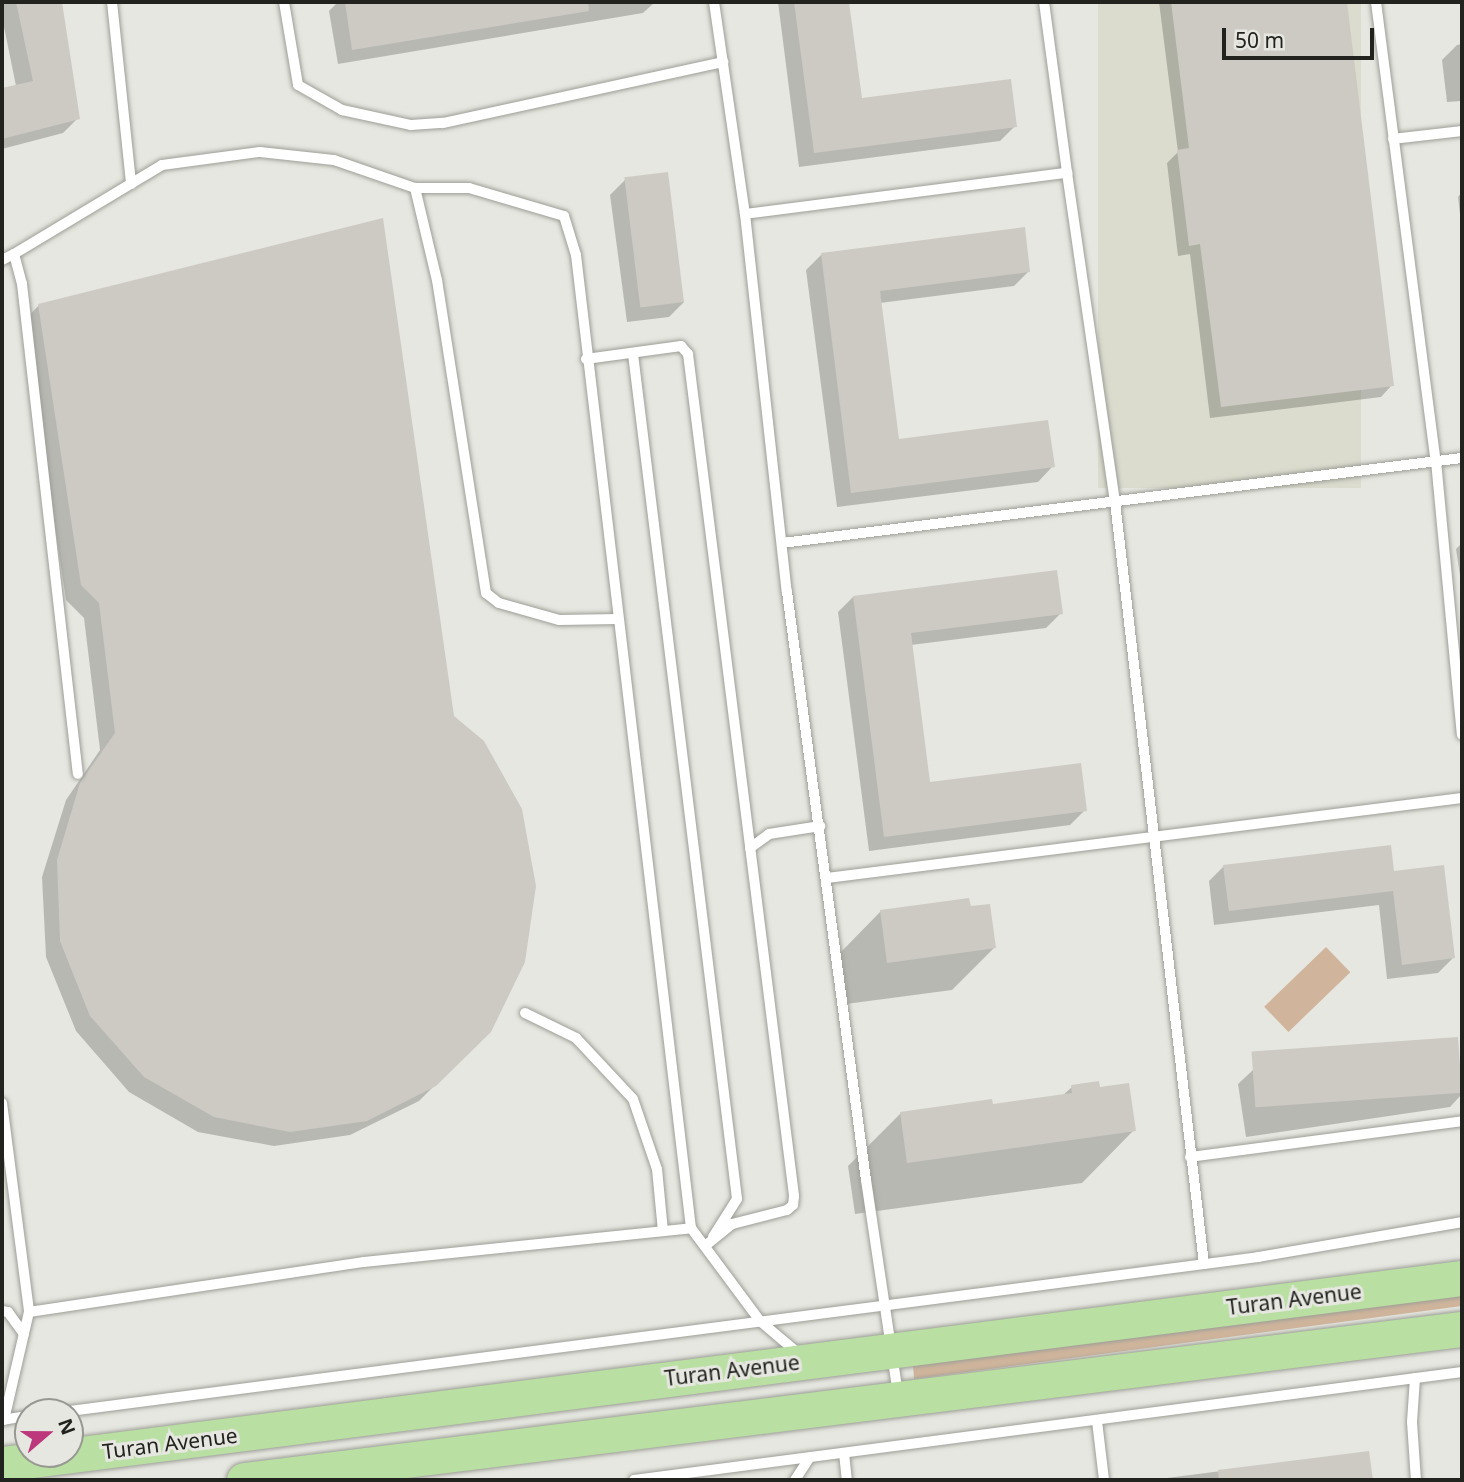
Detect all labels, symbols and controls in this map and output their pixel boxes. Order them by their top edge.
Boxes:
scale bar [1226,14,1378,58]
text: 50 m [1235,26,1284,54]
street label: Turan Avenue [1225,1278,1363,1320]
street label: Turan Avenue [663,1349,801,1391]
north arrow [14,1398,84,1468]
text: N [52,1415,82,1438]
street label: Turan Avenue [101,1422,239,1464]

